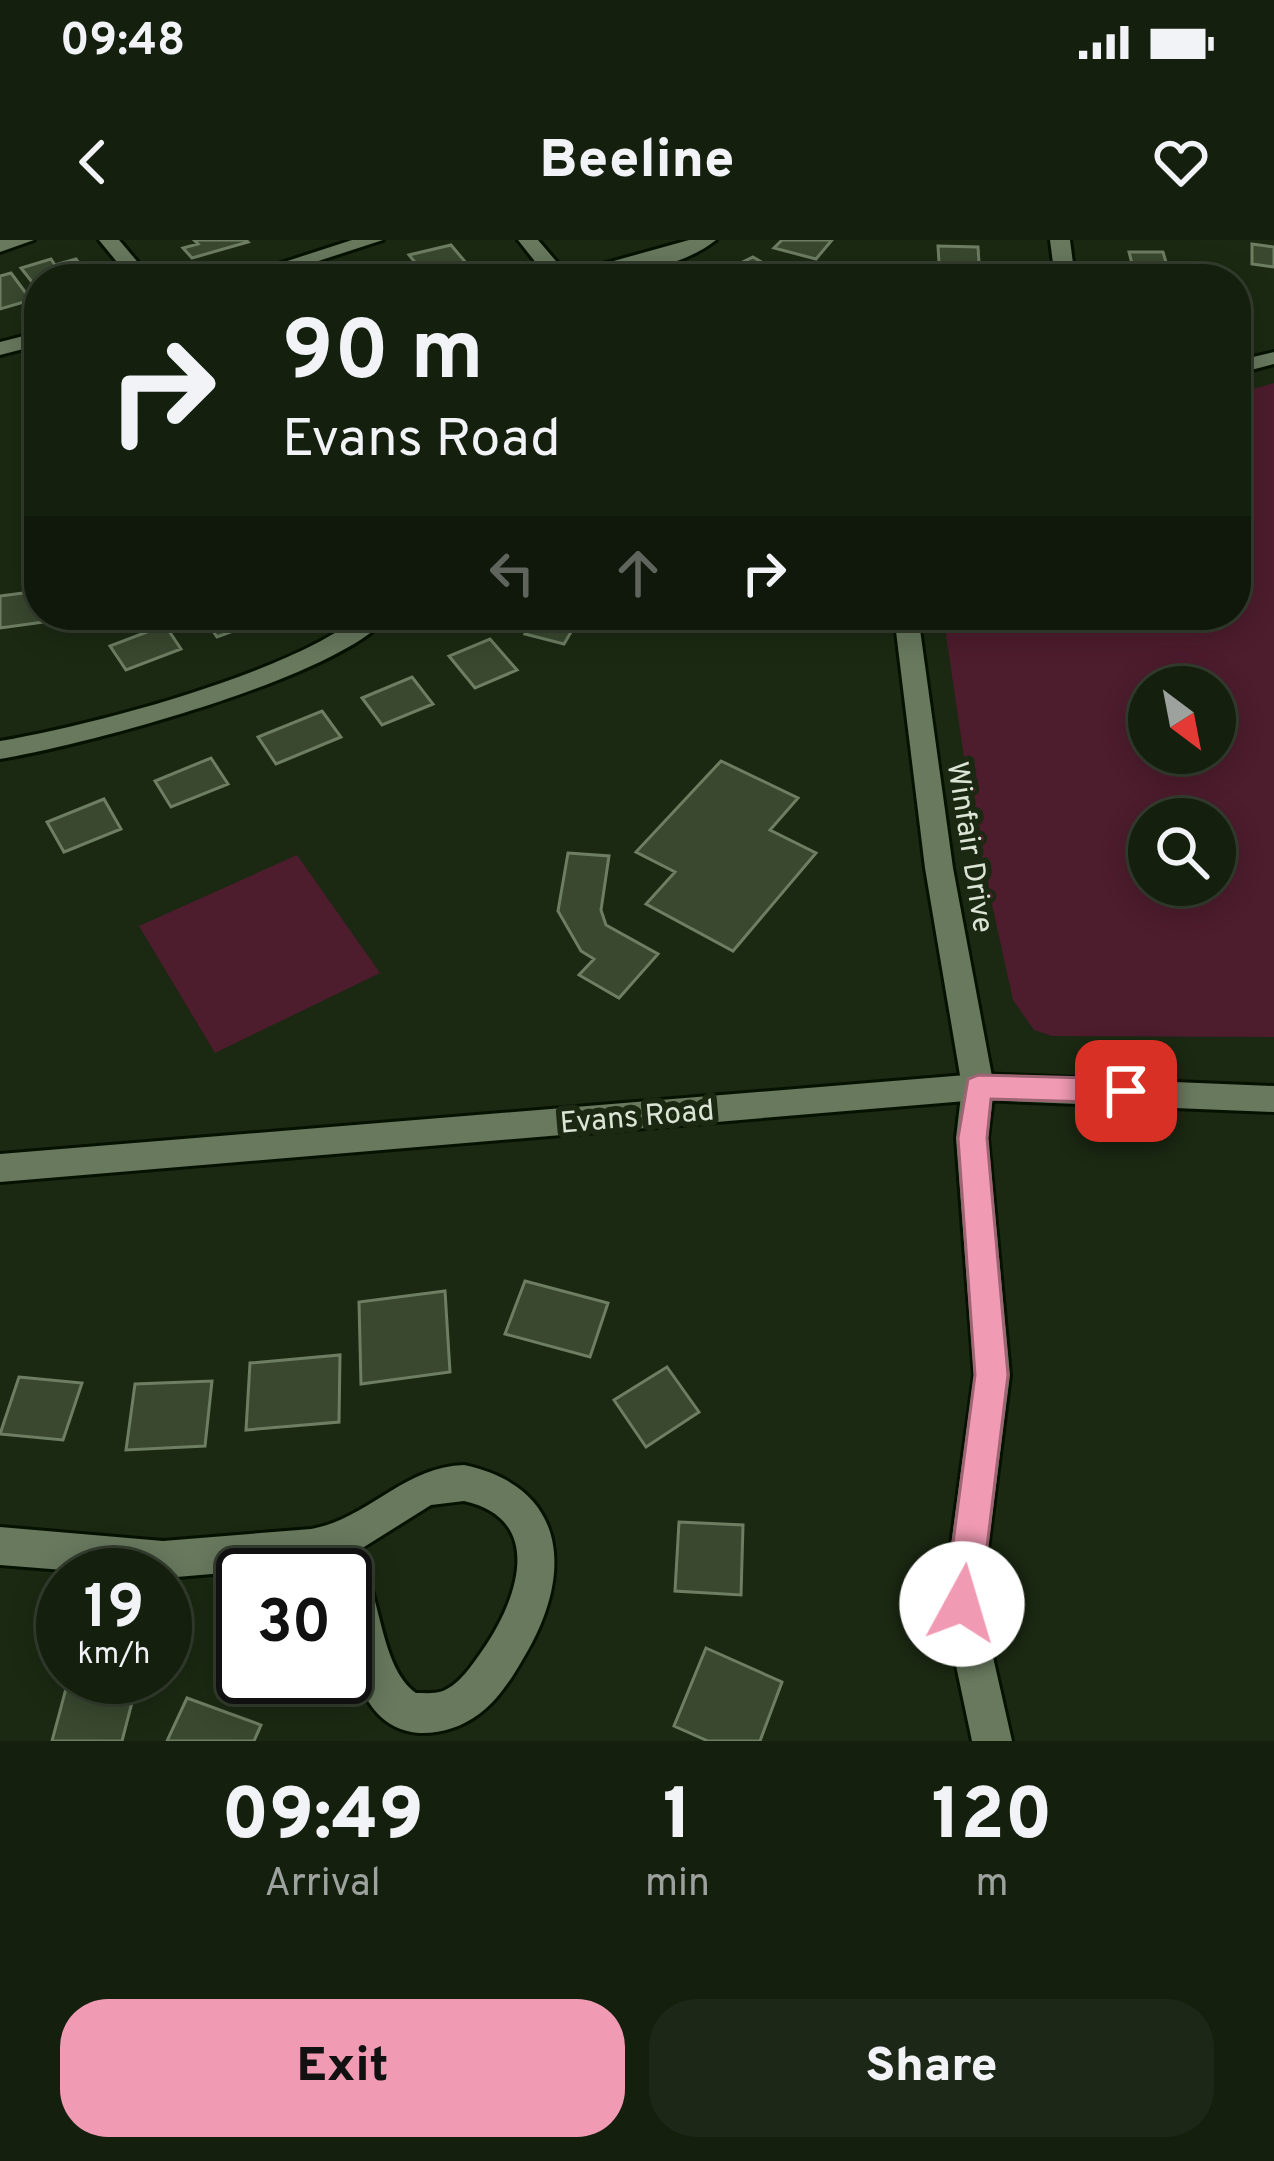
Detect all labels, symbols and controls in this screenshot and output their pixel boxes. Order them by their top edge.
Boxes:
text: 09:48 [60,14,185,71]
text: Beeline [539,128,735,197]
icon: back [60,129,126,195]
icon: heart [1148,129,1214,195]
text: 90 m [282,303,484,409]
icon: right [84,312,240,468]
text: Evans Road [282,407,561,476]
icon: left [479,540,545,606]
icon: ahead [605,540,671,606]
icon: right [731,540,797,606]
north arrow [1128,666,1236,774]
map controls [1128,666,1236,906]
street label: Winfair Drive [937,759,1000,936]
button: search [1128,798,1236,906]
pin [1075,1040,1177,1142]
icon: arrive [1093,1058,1159,1124]
street label: Evans Road [559,1093,716,1144]
position arrow [899,1541,1025,1667]
speed limit sign: 30 [216,1548,372,1704]
text: 19 [84,1573,144,1649]
text: km/h [78,1637,150,1674]
text: 09:49 [221,1773,424,1865]
text: 1 [663,1773,692,1865]
text: 120 [931,1773,1053,1865]
text: Arrival [264,1861,381,1910]
text: min [645,1861,710,1910]
text: m [975,1861,1008,1910]
button: Exit [60,1999,625,2137]
button: Share [649,1999,1214,2137]

